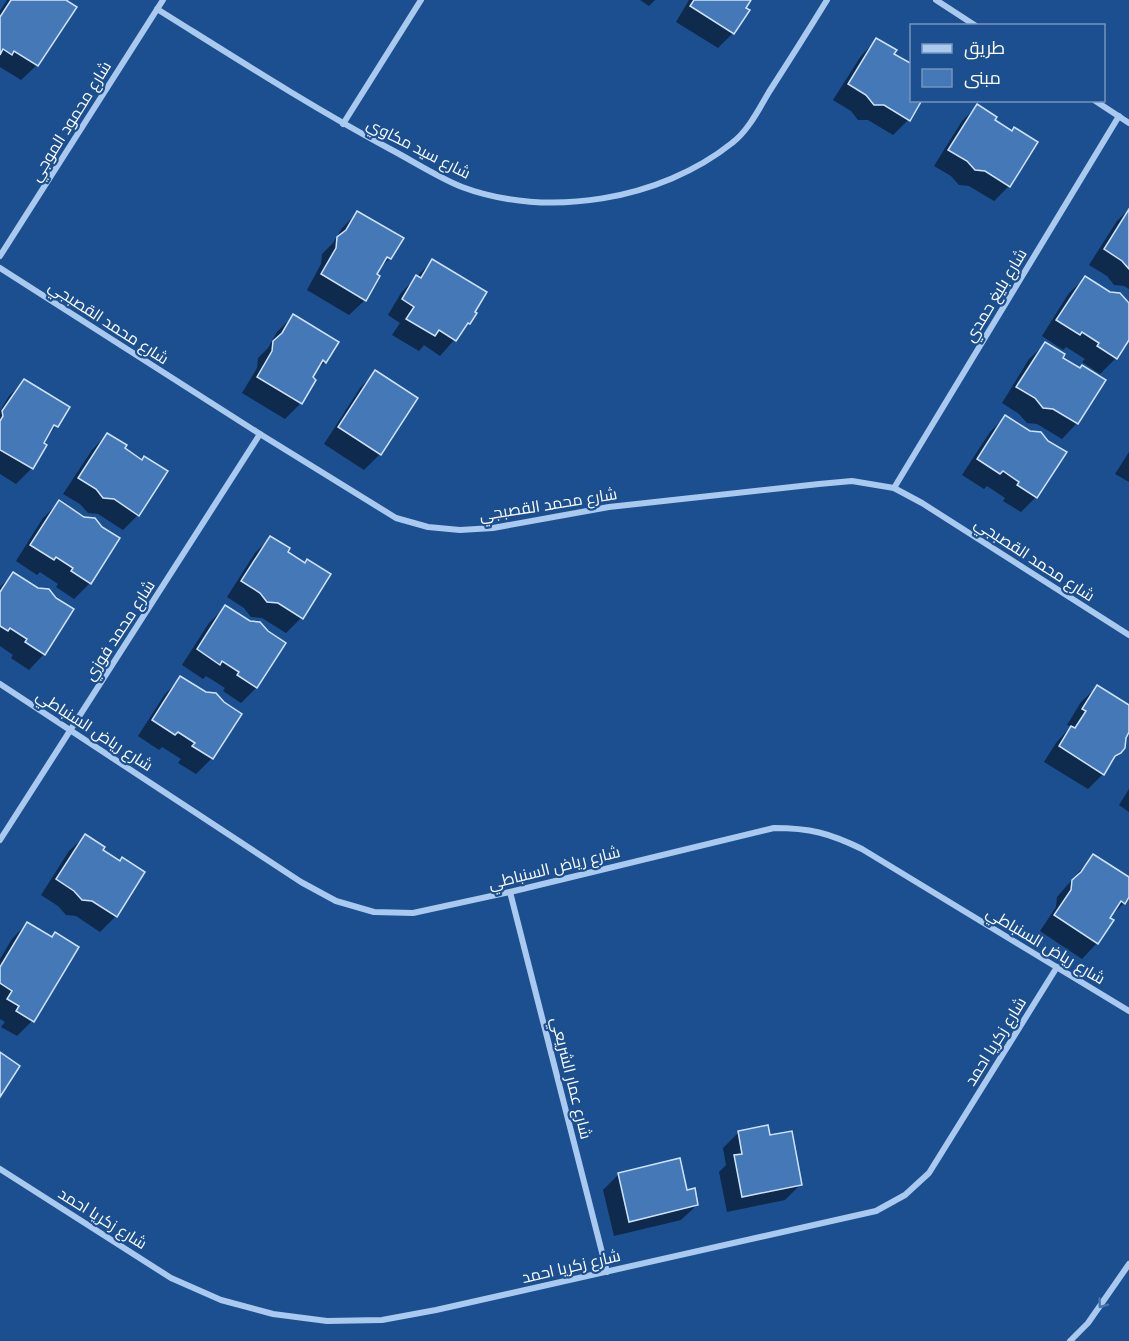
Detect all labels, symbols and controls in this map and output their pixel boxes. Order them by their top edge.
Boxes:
legend [910,24,1105,102]
text: طريق [964,37,1005,60]
street label: شارع محمود الموجي [26,58,119,187]
text: مبنى [964,67,1001,89]
street label: شارع سيد مكاوي [362,114,474,186]
street label: شارع بليغ حمدي [960,245,1034,347]
street label: شارع محمد القصبجي [43,277,172,372]
street label: شارع محمد القصبجي [478,484,619,529]
street label: شارع محمد القصبجي [969,514,1098,609]
street label: شارع محمد فوزي [80,577,162,686]
street label: شارع رياض السنباطي [31,686,157,779]
street label: شارع رياض السنباطي [486,842,623,897]
street label: شارع رياض السنباطي [981,903,1109,992]
street label: شارع زكريا احمد [961,994,1032,1090]
street label: شارع عمار الشريعي [543,1015,596,1142]
street label: شارع زكريا احمد [54,1184,150,1255]
street label: شارع زكريا احمد [520,1246,623,1289]
one-way arrow [1098,1298,1109,1309]

